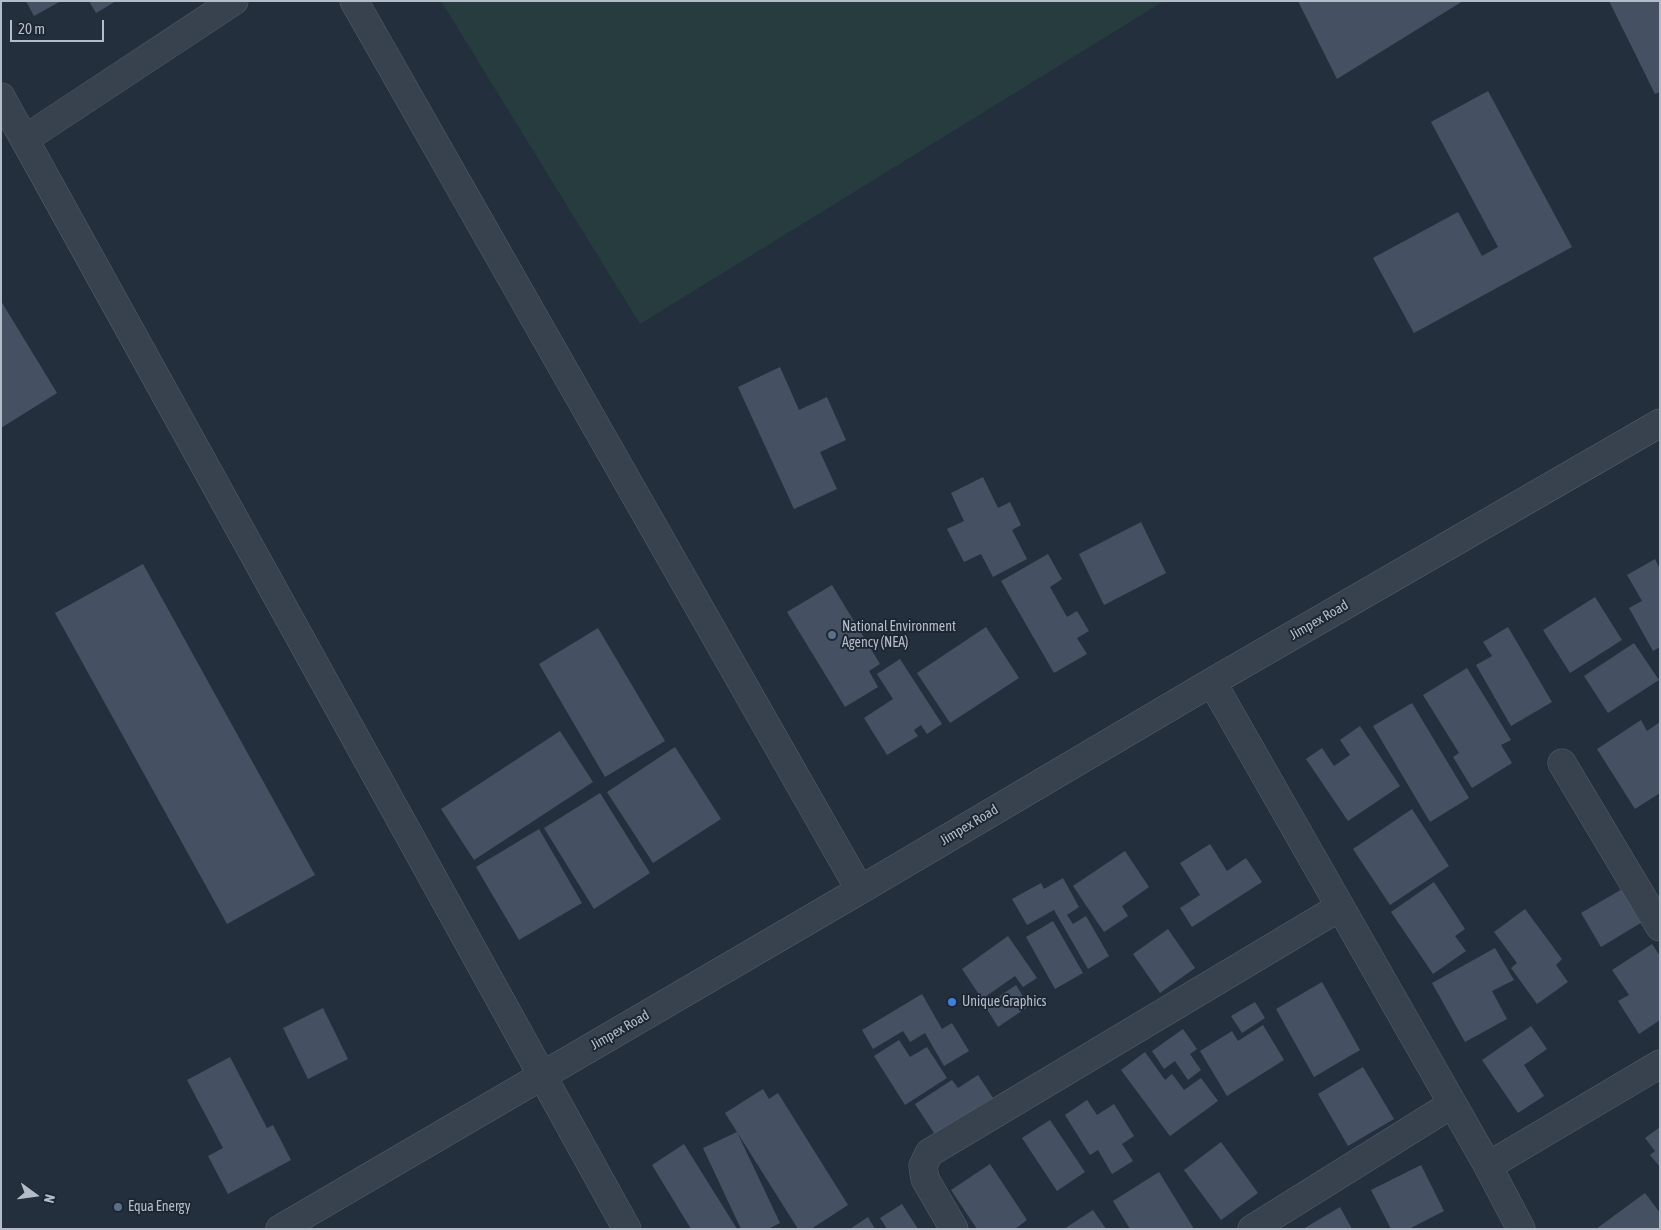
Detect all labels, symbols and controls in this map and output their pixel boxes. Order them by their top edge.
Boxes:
scale bar [12,10,106,42]
text: 20 m [18,20,45,37]
street label: Jimpex Road [1287,596,1351,644]
place label: National Environment Agency (NEA) [842,619,956,652]
marker: National Environment Agency (NEA) [826,629,838,641]
street label: Jimpex Road [937,801,1001,849]
place label: Unique Graphics [962,994,1046,1010]
marker: Unique Graphics [946,996,958,1008]
street label: Jimpex Road [588,1006,652,1054]
north arrow [10,1170,60,1220]
text: N [41,1193,58,1205]
place label: Equa Energy [128,1199,190,1215]
marker: Equa Energy [112,1201,124,1213]

